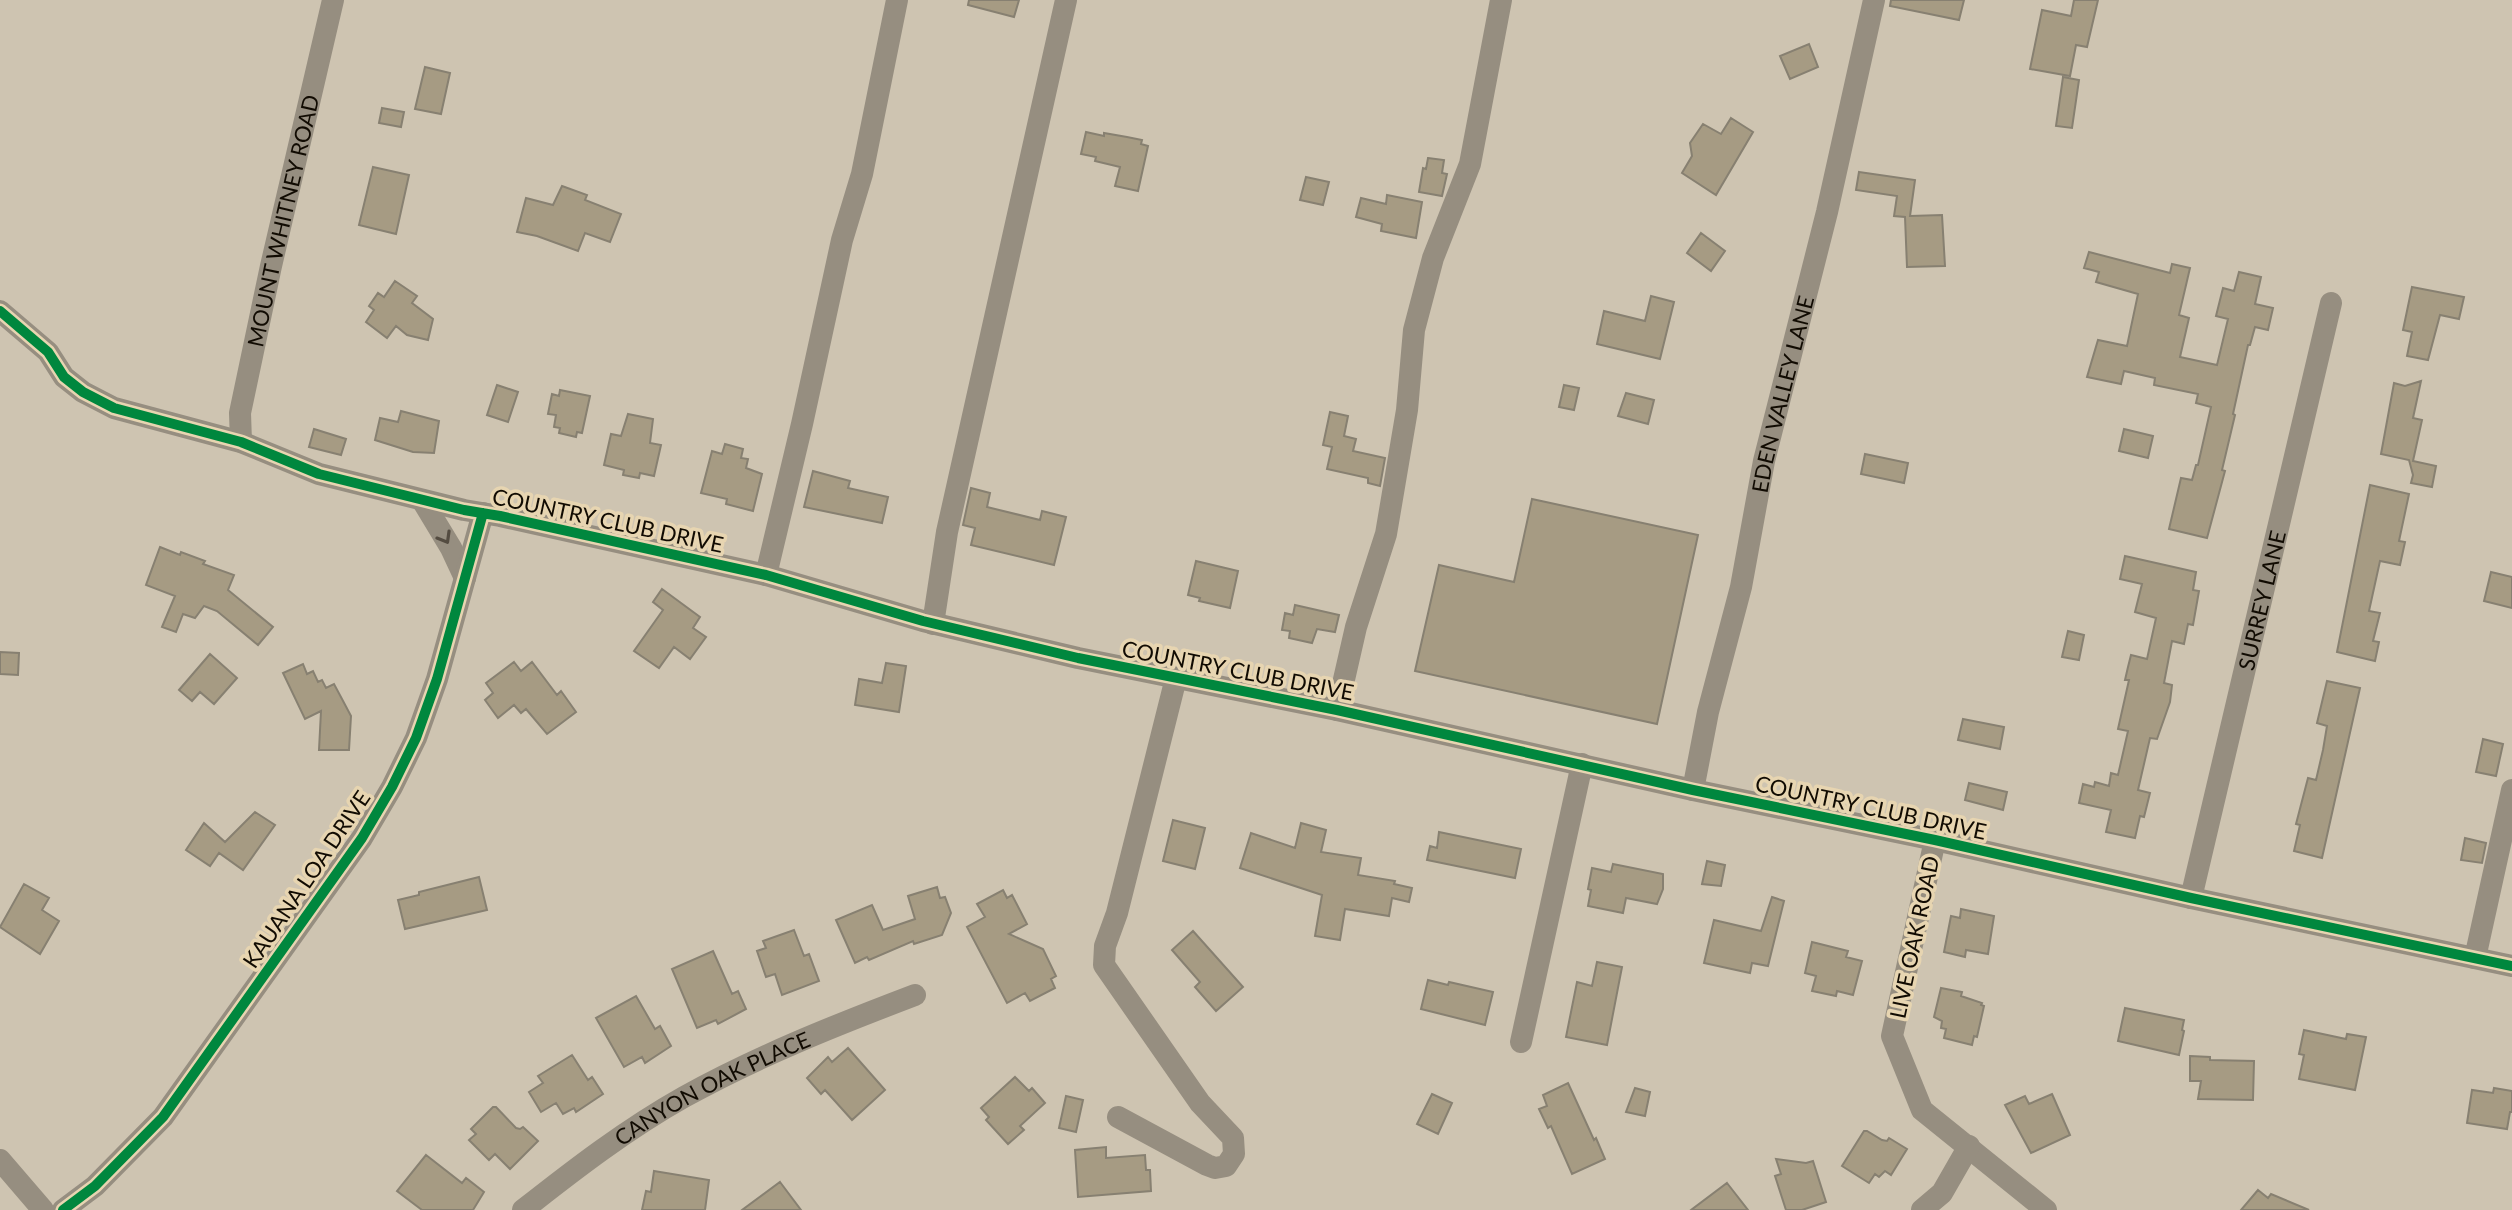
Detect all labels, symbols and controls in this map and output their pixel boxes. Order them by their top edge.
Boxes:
street label: MOUNT WHITNEY ROAD [241,92,324,349]
street label: EDEN VALLEY LANE [1745,293,1819,495]
street label: COUNTRY CLUB DRIVE [490,482,726,558]
street label: SURREY LANE [2232,528,2291,673]
one-way arrow [435,530,451,544]
street label: COUNTRY CLUB DRIVE [1120,634,1356,706]
street label: COUNTRY CLUB DRIVE [1753,769,1989,845]
street label: KAUANA LOA DRIVE [237,785,375,973]
street label: LIVE OAK ROAD [1884,853,1944,1021]
street label: CANYON OAK PLACE [609,1025,814,1151]

